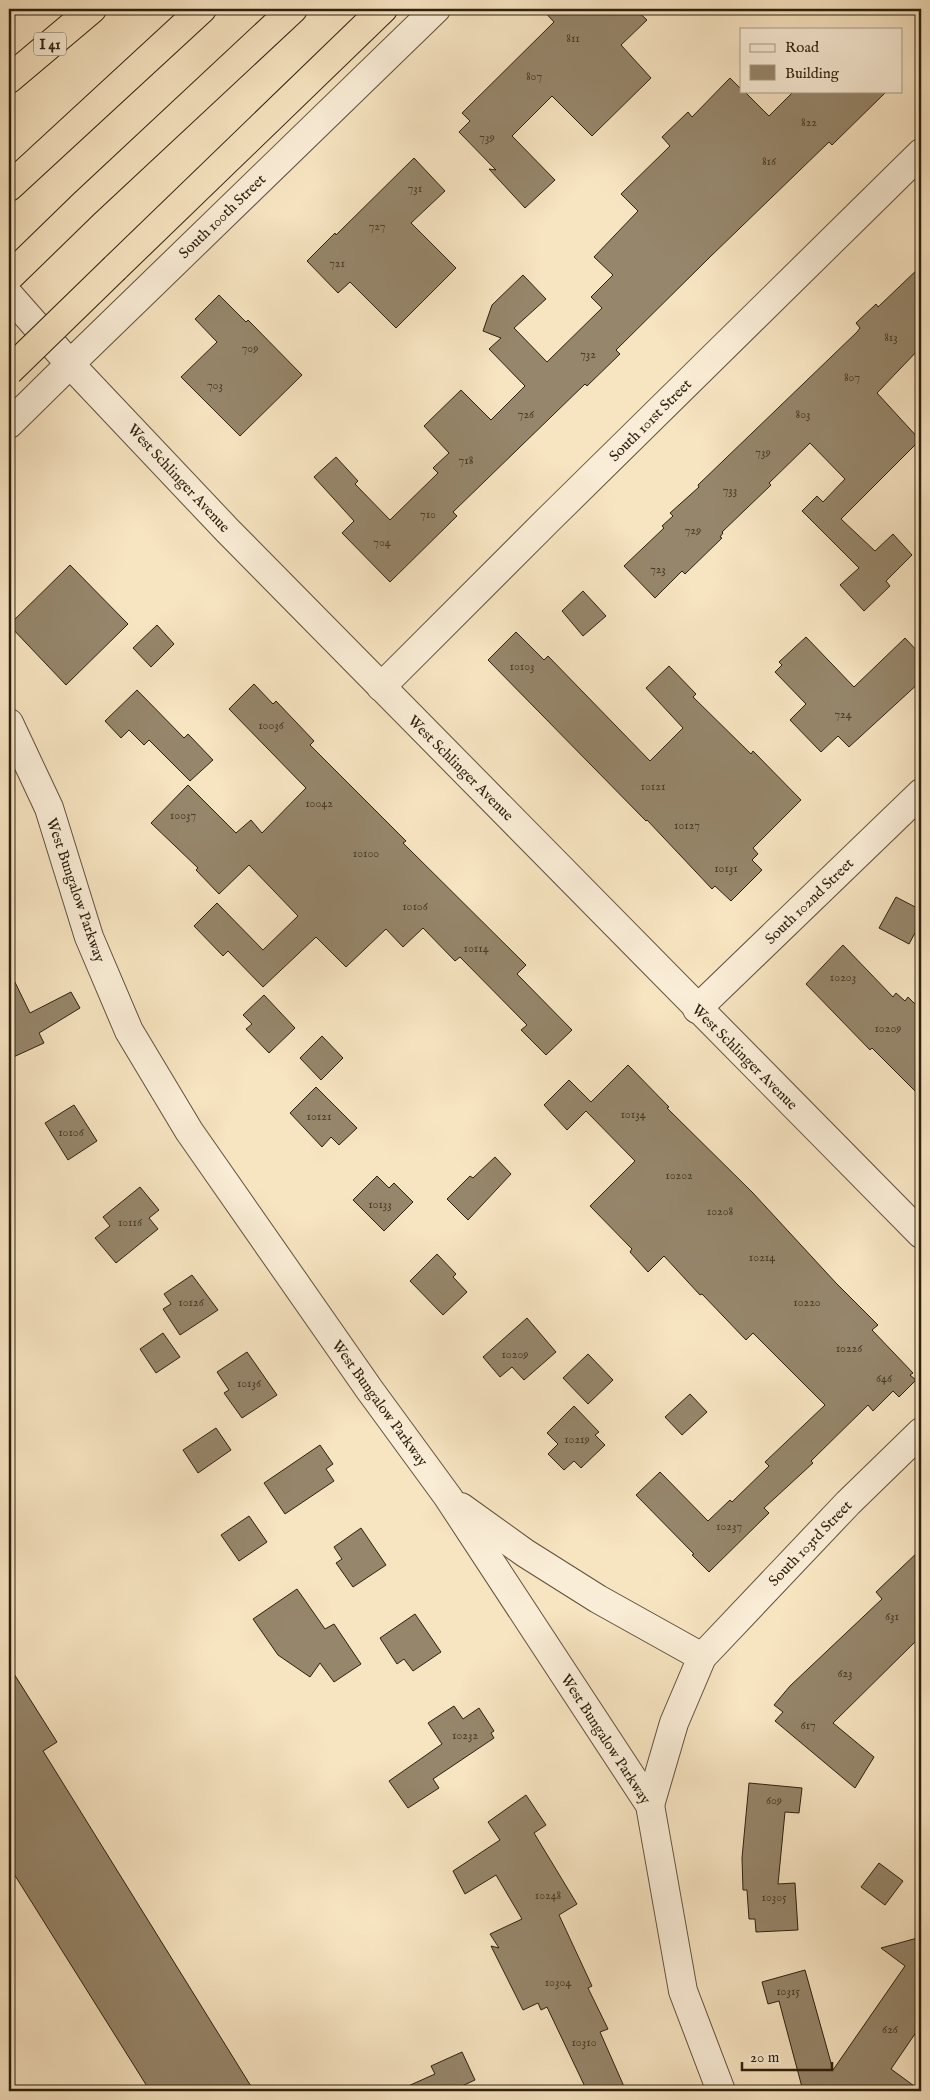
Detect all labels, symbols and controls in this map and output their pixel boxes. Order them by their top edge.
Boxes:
legend [740,28,902,92]
house number: 811 [566,31,580,46]
road number: I 41 [34,33,66,56]
text: Road [785,38,820,57]
text: Building [785,64,840,83]
house number: 807 [526,69,542,84]
house number: 822 [801,115,817,130]
house number: 739 [479,130,495,145]
house number: 816 [762,154,777,169]
street label: South 100th Street [175,170,270,263]
house number: 731 [408,181,422,196]
house number: 727 [369,219,385,234]
house number: 721 [329,256,345,271]
house number: 813 [884,330,898,345]
house number: 709 [242,341,258,356]
house number: 732 [580,347,596,362]
house number: 807 [844,370,860,385]
street label: South 101st Street [605,375,696,466]
house number: 703 [207,378,223,393]
house number: 726 [518,407,535,422]
house number: 803 [795,407,811,422]
street label: West Schlinger Avenue [123,420,234,537]
house number: 739 [755,445,771,460]
house number: 718 [459,453,474,468]
house number: 733 [723,483,737,498]
house number: 710 [420,507,436,522]
house number: 729 [685,523,701,538]
house number: 704 [373,535,391,550]
house number: 723 [650,562,666,577]
house number: 10103 [509,659,535,674]
house number: 724 [834,707,852,722]
street label: West Schlinger Avenue [404,711,518,825]
house number: 10036 [258,718,285,733]
house number: 10121 [641,779,665,794]
house number: 10042 [305,796,333,811]
house number: 10037 [170,808,196,823]
street label: West Bungalow Parkway [42,815,109,965]
house number: 10127 [674,818,700,833]
house number: 10100 [353,846,379,861]
street label: South 102nd Street [761,854,858,949]
house number: 10131 [714,861,738,876]
house number: 10106 [402,899,429,914]
house number: 10114 [463,941,489,956]
house number: 10203 [830,970,856,985]
street label: West Schlinger Avenue [688,1000,802,1114]
house number: 10209 [874,1021,902,1036]
house number: 10134 [620,1107,646,1122]
house number: 10121 [307,1109,331,1124]
house number: 10106 [58,1125,85,1140]
house number: 10202 [665,1168,693,1183]
house number: 10133 [368,1197,392,1212]
house number: 10208 [707,1204,734,1219]
house number: 10116 [118,1215,143,1230]
house number: 10214 [749,1250,775,1265]
house number: 10126 [178,1295,205,1310]
house number: 10220 [793,1295,821,1310]
street label: West Bungalow Parkway [327,1336,432,1471]
house number: 10226 [836,1341,863,1356]
house number: 10209 [501,1347,529,1362]
house number: 646 [876,1371,893,1386]
house number: 10136 [237,1376,262,1391]
house number: 10219 [564,1432,590,1447]
street label: South 103rd Street [764,1496,856,1590]
house number: 10237 [716,1519,742,1534]
house number: 631 [885,1609,899,1624]
house number: 623 [837,1666,853,1681]
street label: West Bungalow Parkway [556,1671,655,1808]
house number: 617 [800,1718,816,1733]
house number: 10232 [452,1728,478,1743]
house number: 609 [766,1793,782,1808]
house number: 10248 [535,1888,562,1903]
house number: 10305 [761,1890,787,1905]
house number: 10304 [545,1975,571,1990]
house number: 10315 [776,1984,800,1999]
house number: 626 [882,2022,899,2037]
house number: 10310 [571,2035,597,2050]
scale bar [742,2040,832,2072]
text: 20 m [750,2048,780,2067]

